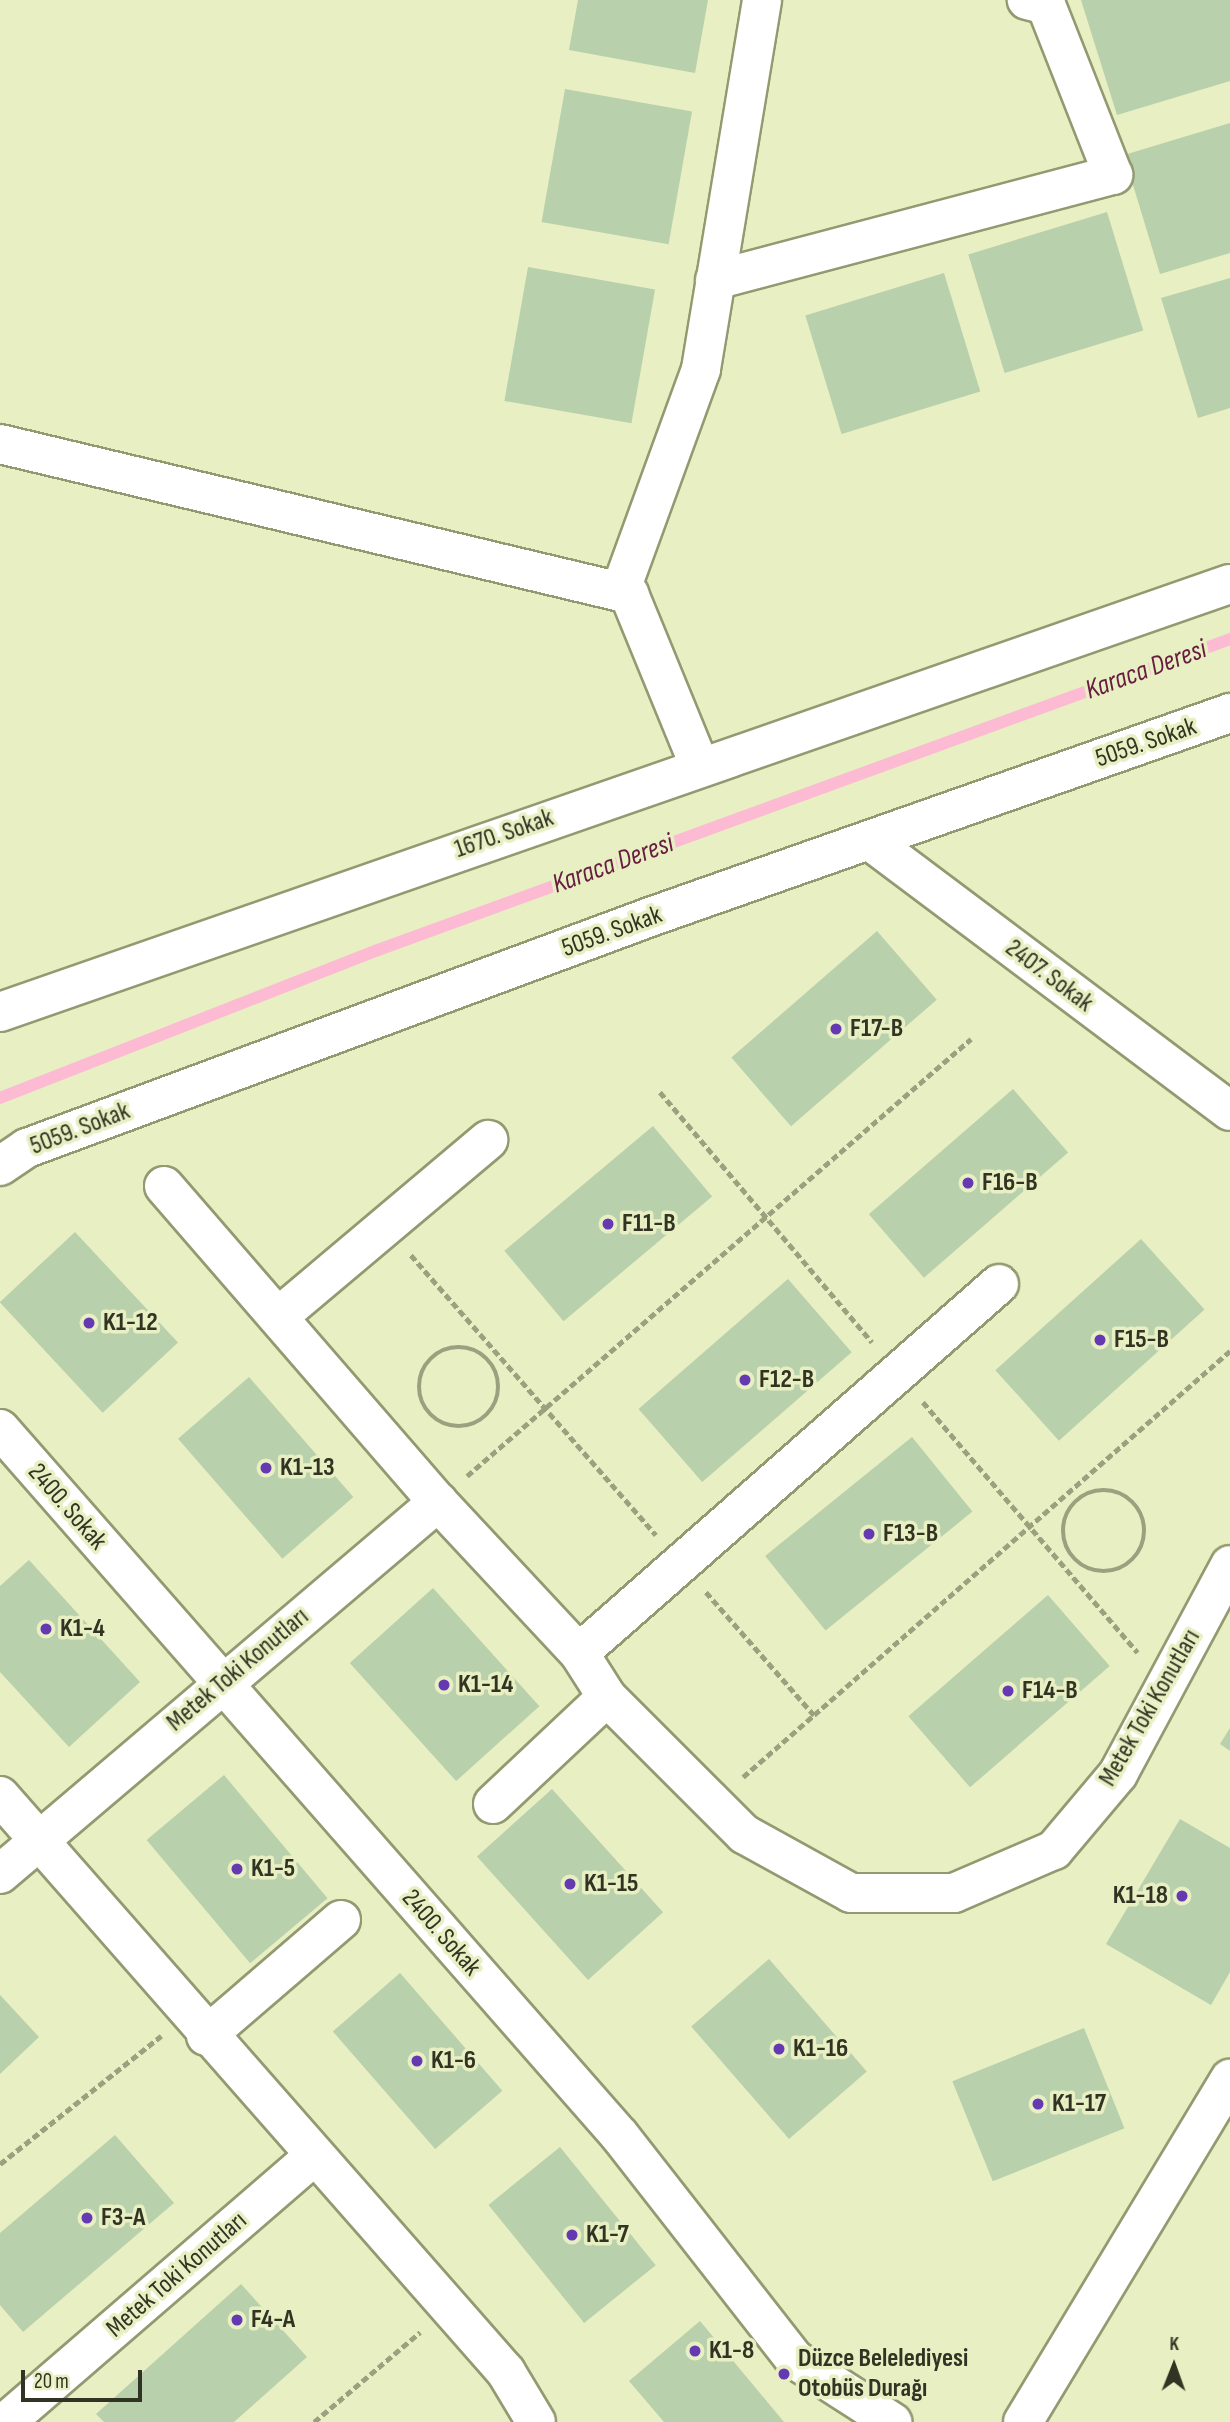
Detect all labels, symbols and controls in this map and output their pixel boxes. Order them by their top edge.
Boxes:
water label: Karaca Deresi [1081,633,1211,707]
street label: 5059. Sokak [1092,711,1200,775]
street label: 1670. Sokak [450,803,558,865]
water label: Karaca Deresi [548,827,678,901]
street label: 5059. Sokak [558,900,666,964]
street label: 2407. Sokak [999,933,1099,1019]
place label: F17-B [850,1013,903,1045]
marker: F17-B [828,1021,844,1037]
street label: 5059. Sokak [26,1096,134,1162]
place label: F16-B [982,1167,1038,1199]
marker: F16-B [960,1175,976,1191]
place label: F11-B [622,1208,676,1240]
marker: F11-B [600,1216,616,1232]
place label: K1-12 [103,1307,158,1339]
marker: K1-12 [81,1315,97,1331]
place label: F15-B [1114,1324,1169,1356]
marker: F15-B [1092,1332,1108,1348]
place label: F12-B [759,1364,814,1396]
marker: F12-B [737,1372,753,1388]
place label: K1-13 [280,1452,335,1484]
street label: 2400. Sokak [21,1457,113,1557]
marker: K1-13 [258,1460,274,1476]
place label: F13-B [883,1518,938,1550]
marker: F13-B [861,1526,877,1542]
street label: Metek Toki Konutları [161,1602,315,1738]
place label: K1-4 [60,1613,105,1645]
marker: K1-4 [38,1621,54,1637]
street label: Metek Toki Konutları [1093,1624,1207,1792]
place label: K1-14 [458,1669,513,1701]
place label: F14-B [1022,1675,1078,1707]
marker: K1-14 [436,1677,452,1693]
marker: F14-B [1000,1683,1016,1699]
place label: K1-5 [251,1853,295,1885]
marker: K1-5 [229,1861,245,1877]
place label: K1-15 [584,1868,638,1900]
marker: K1-15 [562,1876,578,1892]
place label: K1-18 [1113,1880,1168,1912]
street label: 2400. Sokak [395,1883,487,1983]
marker: K1-18 [1174,1888,1190,1904]
place label: K1-16 [793,2033,848,2065]
marker: K1-16 [771,2041,787,2057]
place label: K1-6 [431,2045,476,2077]
marker: K1-6 [409,2053,425,2069]
place label: K1-17 [1052,2088,1106,2120]
marker: K1-17 [1030,2096,1046,2112]
place label: F3-A [101,2202,145,2234]
street label: Metek Toki Konutları [100,2206,254,2344]
marker: F3-A [79,2210,95,2226]
place label: K1-7 [586,2219,629,2251]
marker: K1-7 [564,2227,580,2243]
place label: F4-A [251,2304,295,2336]
marker: F4-A [229,2312,245,2328]
north arrow [1139,2331,1209,2401]
text: K [1169,2333,1179,2356]
place label: K1-8 [709,2335,754,2367]
marker: K1-8 [687,2343,703,2359]
place label: Düzce Belelediyesi Otobüs Durağı [798,2343,968,2404]
scale bar [24,2356,145,2400]
marker: Düzce Belelediyesi Otobüs Durağı [776,2366,792,2382]
text: 20 m [34,2369,69,2394]

